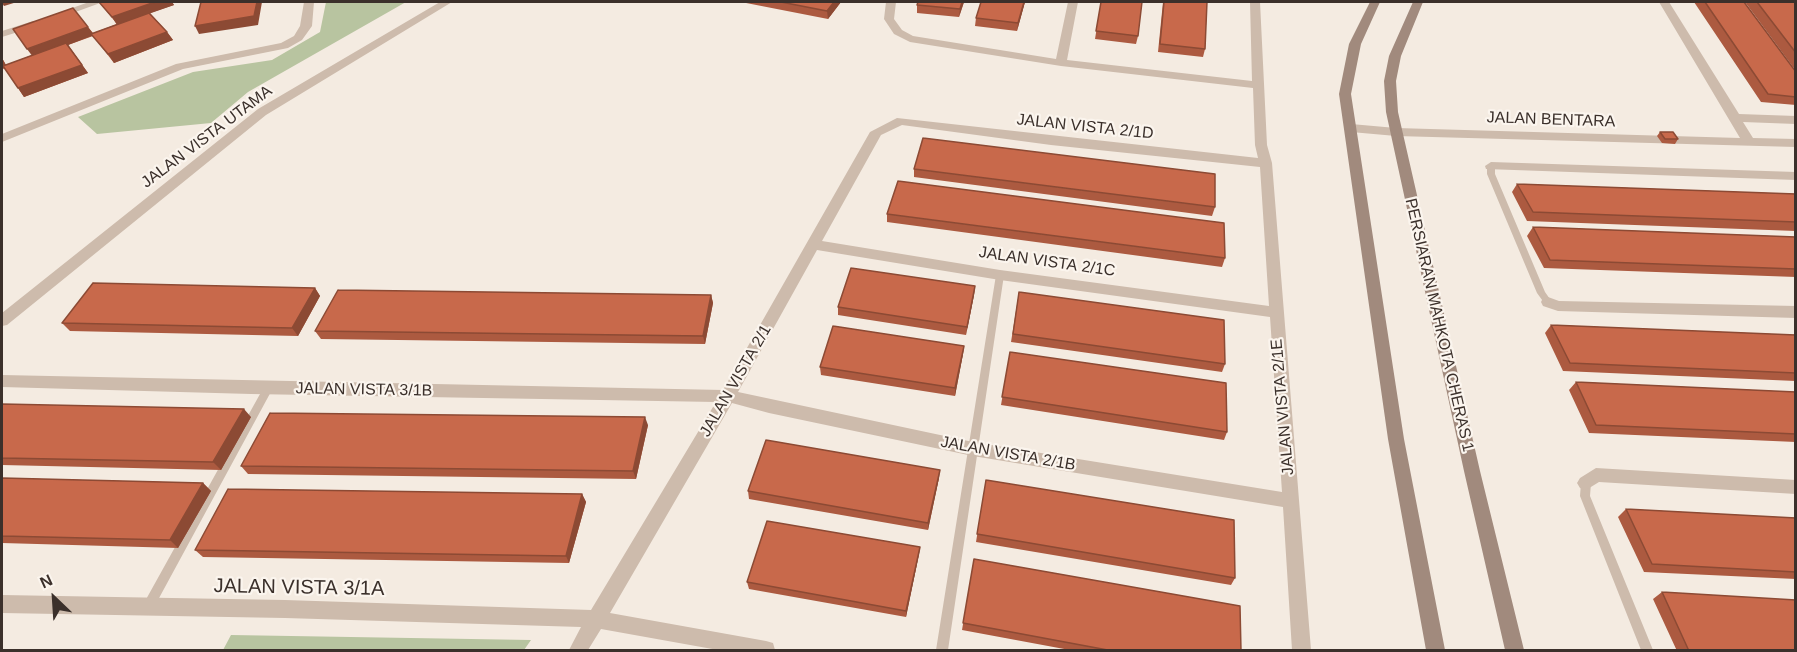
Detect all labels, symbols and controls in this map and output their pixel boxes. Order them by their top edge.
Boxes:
street label: JALAN VISTA UTAMA [138,82,276,192]
street label: JALAN BENTARA [1486,108,1616,132]
street label: JALAN VISTA 2/1D [1016,110,1154,144]
street label: PERSIARAN MAHKOTA CHERAS 1 [1400,197,1478,453]
street label: JALAN VISTA 2/1C [978,243,1116,281]
street label: JALAN VISTA 2/1 [696,322,776,440]
street label: JALAN VISTA 2/1E [1267,338,1299,476]
street label: JALAN VISTA 3/1B [296,379,432,401]
street label: JALAN VISTA 2/1B [939,433,1077,475]
north arrow [24,568,84,628]
text: N [37,571,55,591]
street label: JALAN VISTA 3/1A [213,575,385,601]

